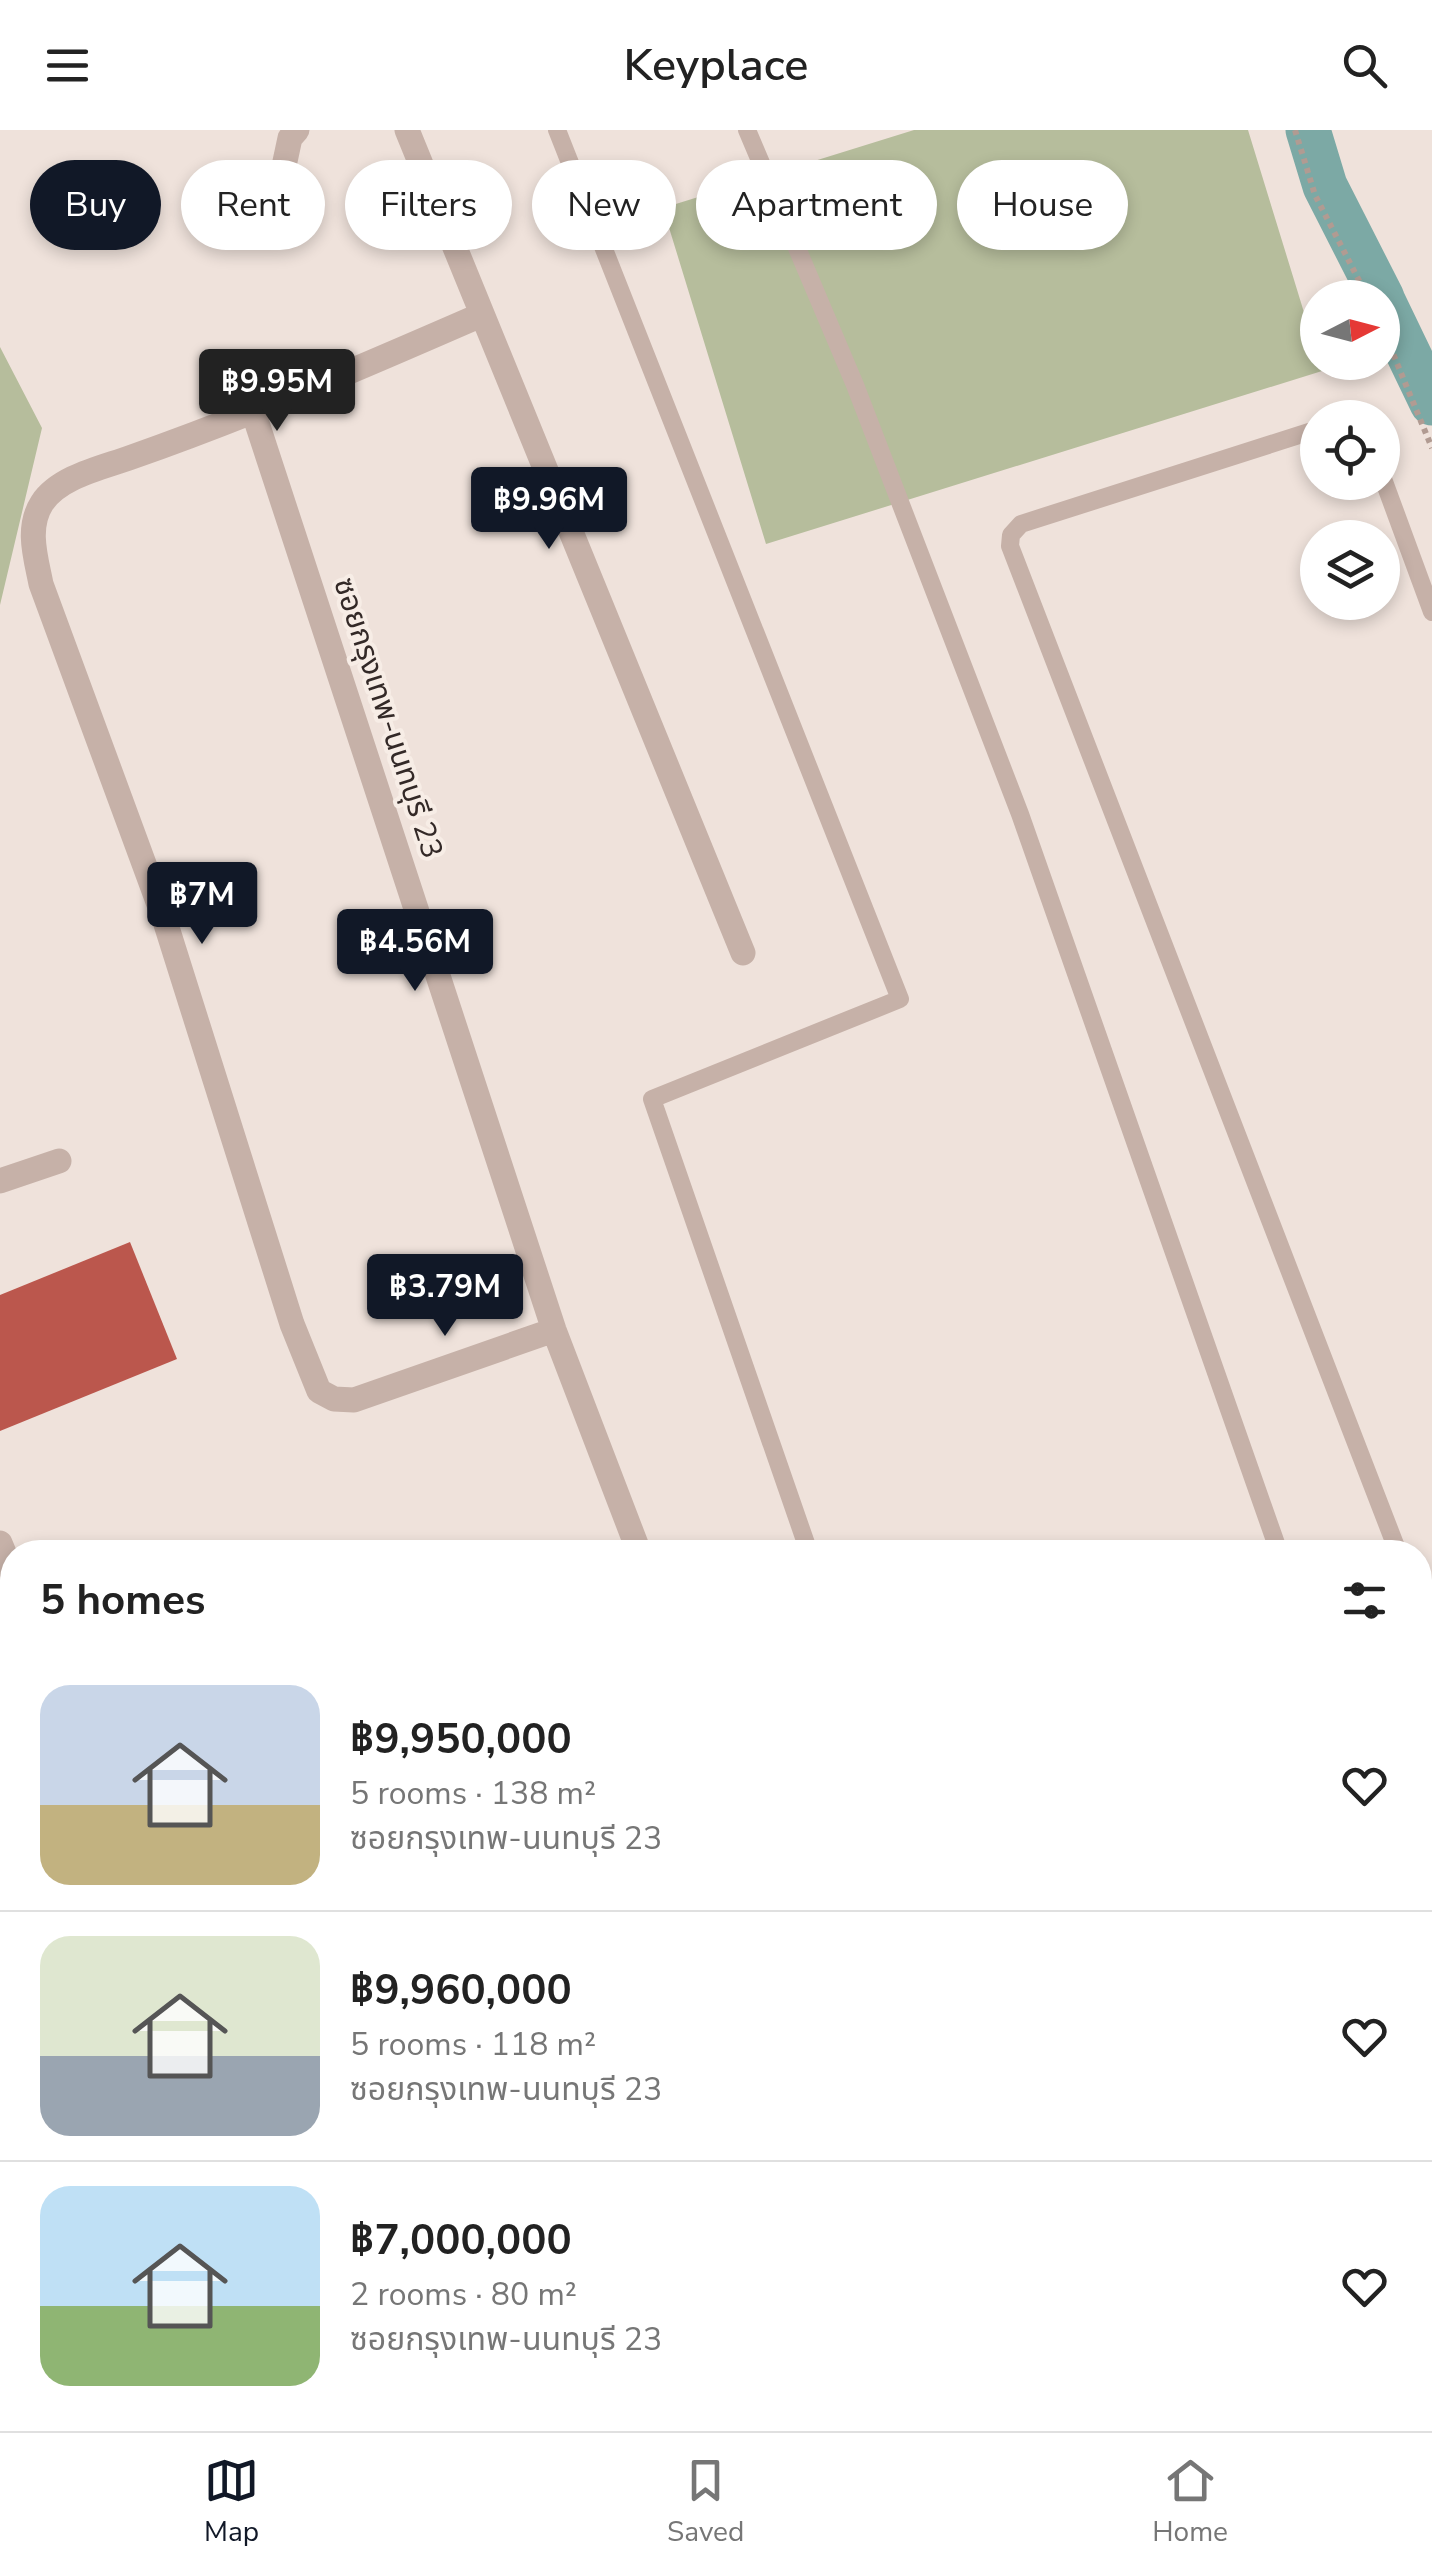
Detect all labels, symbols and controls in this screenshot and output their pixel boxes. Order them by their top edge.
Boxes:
text: Keyplace [624,35,808,96]
icon: menu [40,38,95,93]
icon: search [1337,38,1392,93]
chip: Buy [30,160,161,250]
chip: Rent [181,160,325,250]
chip: Filters [345,160,512,250]
chip: New [532,160,676,250]
chip: Apartment [696,160,937,250]
chip: House [957,160,1128,250]
north arrow [1300,280,1400,380]
map controls [1300,280,1400,620]
pin: ฿9.95M [196,349,358,434]
text: ฿9.95M [221,360,333,403]
button: locate [1300,400,1400,500]
pin: ฿9.96M [468,467,630,552]
text: ฿9.96M [493,478,605,521]
button: layers [1300,520,1400,620]
street label: ซอยกรุงเทพ-นนทบุรี 23 [323,572,453,864]
pin: ฿7M [154,862,250,947]
text: ฿7M [169,873,235,916]
pin: ฿4.56M [334,909,496,994]
text: ฿4.56M [359,920,471,963]
pin: ฿3.79M [364,1254,526,1339]
text: ฿3.79M [389,1265,501,1308]
text: 5 homes [40,1572,205,1629]
icon: filters [1337,1573,1392,1628]
text: ฿9,950,000 [350,1711,572,1768]
icon: home [120,1725,240,1845]
icon: heart [1337,1758,1392,1813]
text: 5 rooms · 138 m² [350,1772,596,1815]
text: ซอยกรุงเทพ-นนทบุรี 23 [350,1817,662,1860]
text: ฿9,960,000 [350,1962,572,2019]
icon: home [120,1976,240,2096]
icon: heart [1337,2009,1392,2064]
text: 5 rooms · 118 m² [350,2023,596,2066]
text: ซอยกรุงเทพ-นนทบุรี 23 [350,2068,662,2111]
text: ฿7,000,000 [350,2212,572,2269]
icon: home [120,2226,240,2346]
icon: heart [1337,2259,1392,2314]
text: 2 rooms · 80 m² [350,2273,577,2316]
text: ซอยกรุงเทพ-นนทบุรี 23 [350,2318,662,2361]
tab: Map [204,2453,259,2551]
tab: Saved [667,2453,744,2551]
tab: Home [1152,2453,1228,2551]

